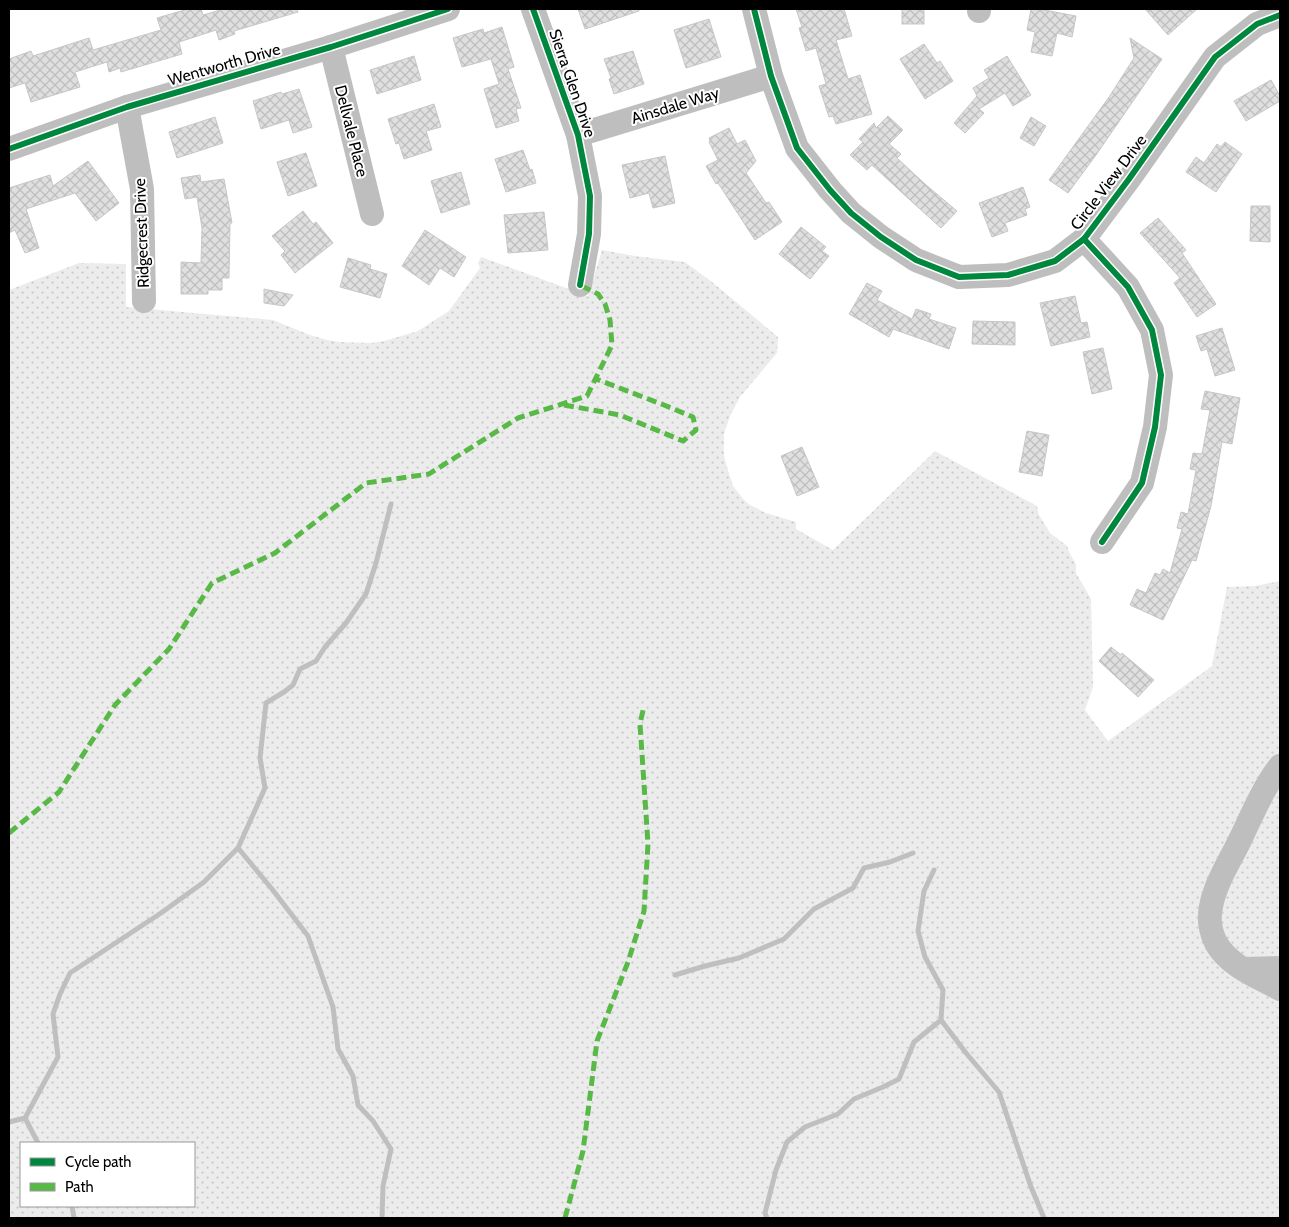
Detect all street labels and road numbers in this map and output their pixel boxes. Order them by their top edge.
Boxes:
street label: Sierra Glen Drive [545,27,600,140]
street label: Wentworth Drive [166,39,282,90]
street label: Dellvale Place [331,83,372,179]
street label: Ainsdale Way [629,83,721,128]
street label: Circle View Drive [1066,131,1150,234]
street label: Ridgecrest Drive [130,178,153,288]

